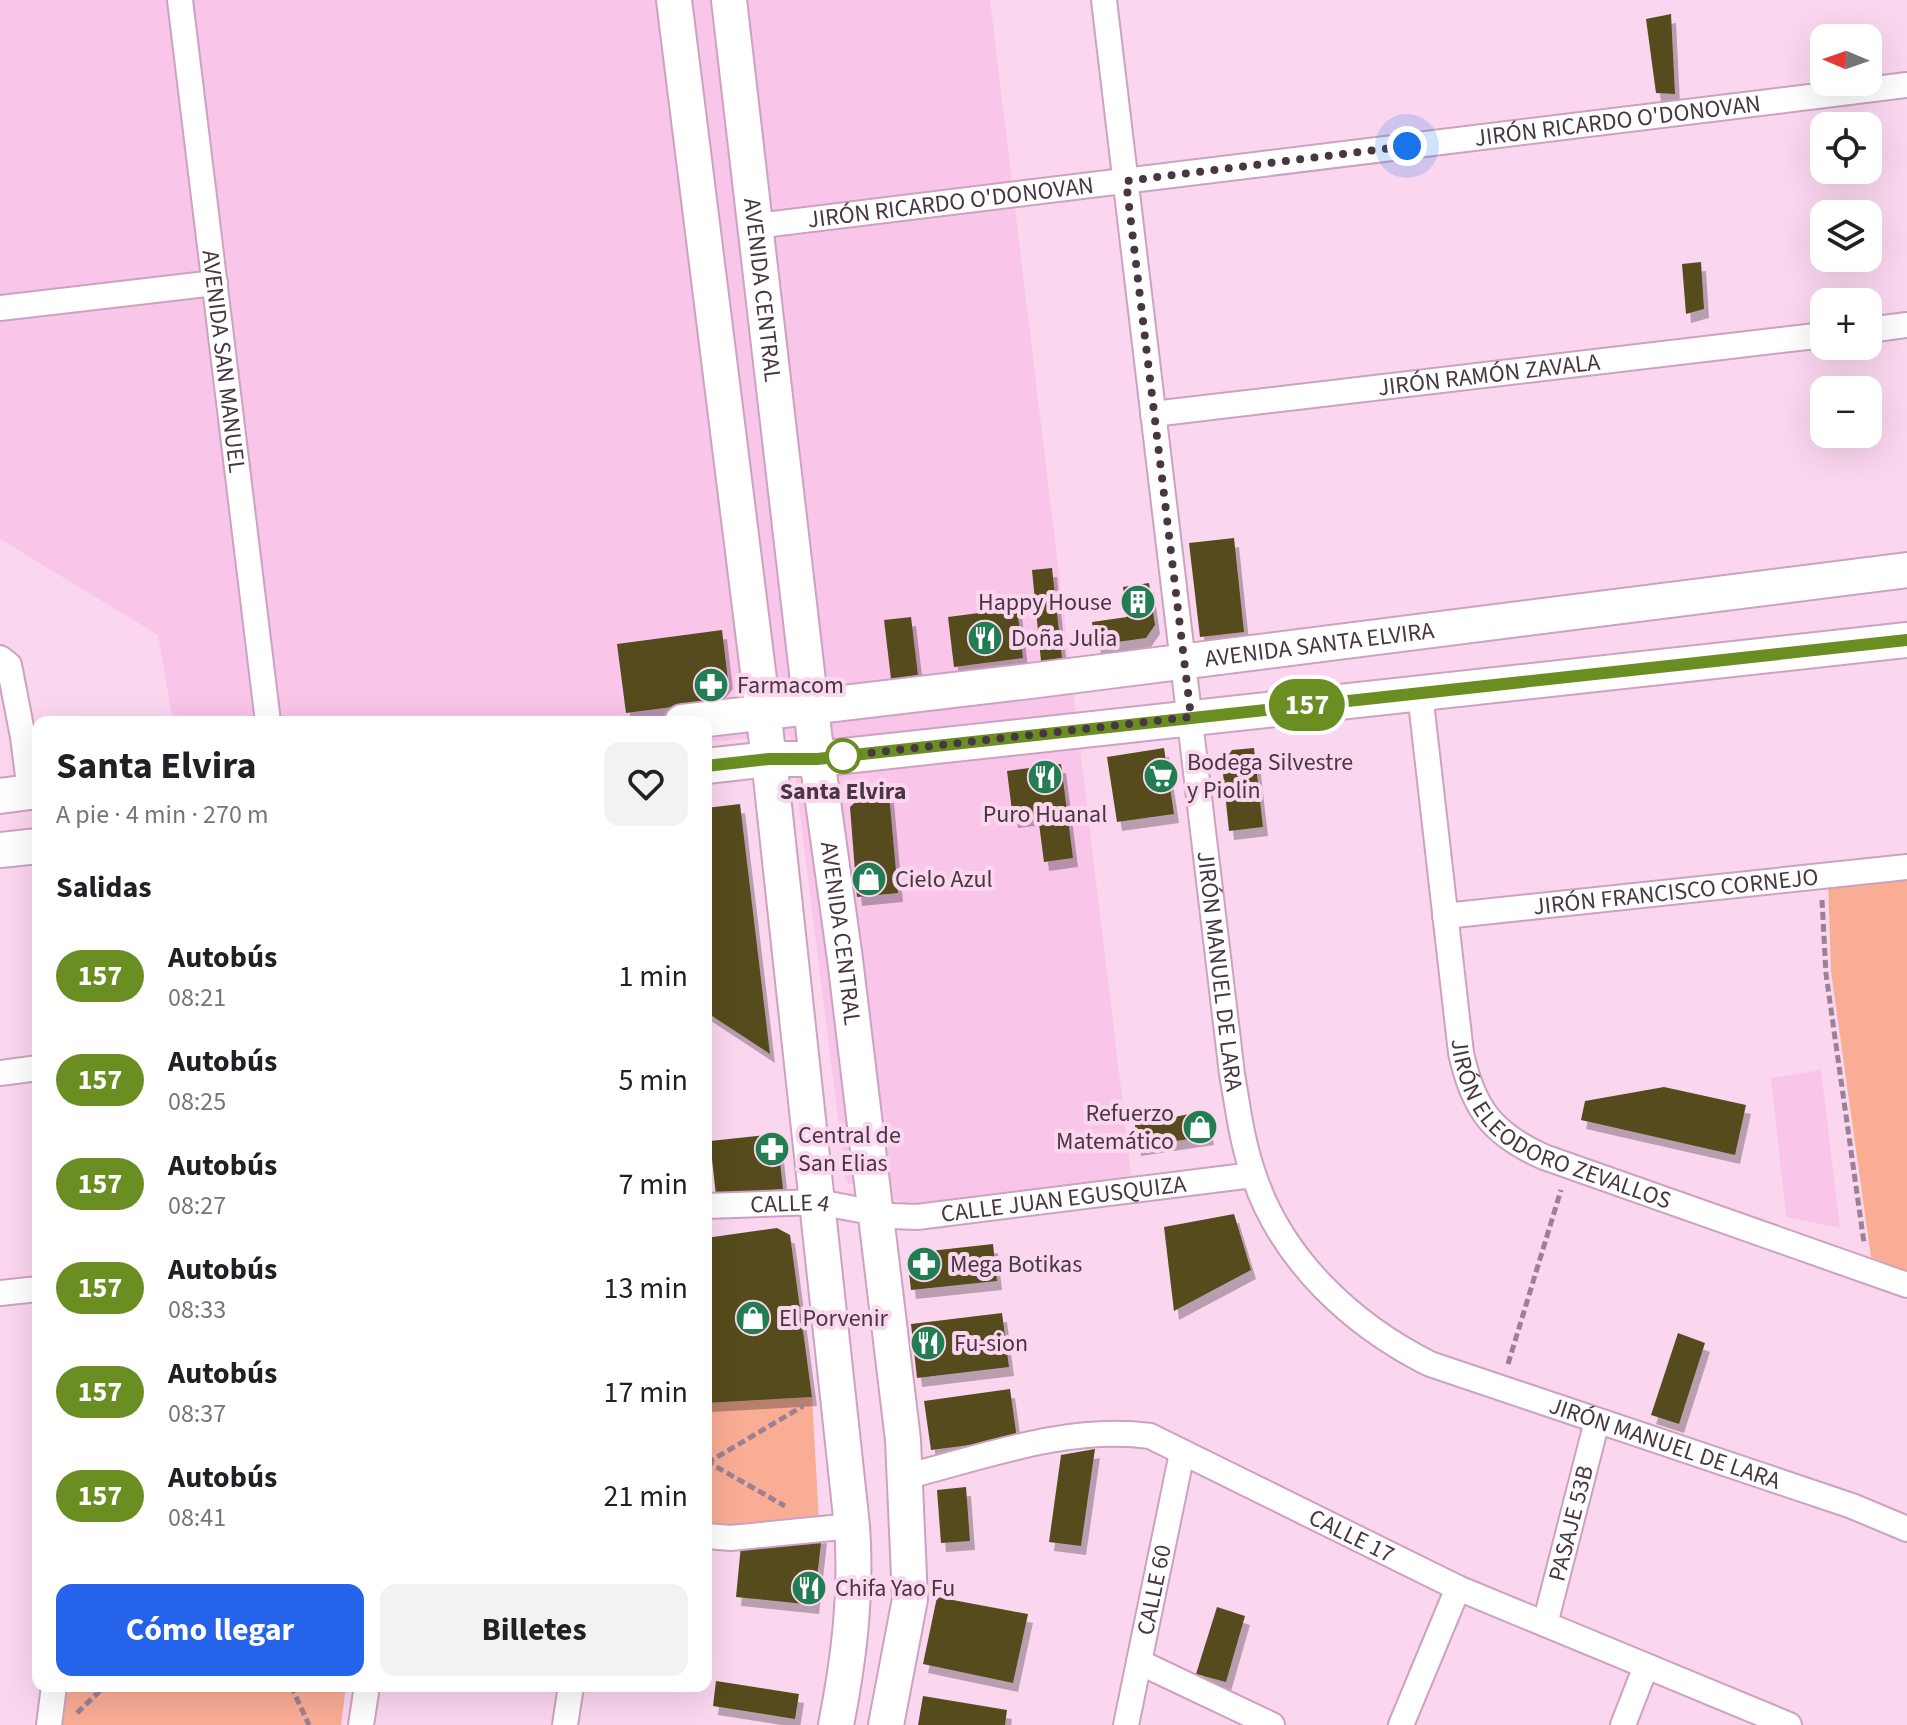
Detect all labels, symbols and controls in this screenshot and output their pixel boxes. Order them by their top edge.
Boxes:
north arrow [1810,24,1882,96]
map controls [1810,24,1882,448]
street label: JIRÓN RICARDO O'DONOVAN [1472,86,1763,155]
button: locate [1810,112,1882,184]
your location [1387,126,1427,166]
street label: JIRÓN RICARDO O'DONOVAN [805,167,1096,237]
street label: AVENIDA CENTRAL [735,196,791,384]
button: layers [1810,200,1882,272]
street label: AVENIDA SAN MANUEL [193,248,255,475]
button: + [1810,288,1882,360]
street label: JIRÓN RAMÓN ZAVALA [1376,344,1602,405]
button: − [1810,376,1882,448]
building icon: Happy House [1119,583,1157,621]
place label: Happy House [978,585,1112,620]
street label: AVENIDA SANTA ELVIRA [1203,613,1436,676]
restaurant icon: Doña Julia [966,619,1004,657]
place label: Doña Julia [1011,621,1117,656]
pharmacy icon: Farmacom [692,666,730,704]
place label: Farmacom [737,668,844,703]
line badge: 157 [1261,679,1353,731]
text: 157 [1285,685,1329,725]
text: Santa Elvira [56,739,256,793]
marker: Santa Elvira [826,739,860,773]
button: heart [604,742,688,826]
place label: Bodega Silvestre y Piolin [1187,745,1353,808]
supermarket icon: Bodega Silvestre y Piolin [1142,757,1180,795]
restaurant icon: Puro Huanal [1026,758,1064,796]
place label: Santa Elvira [780,774,906,809]
text: A pie · 4 min · 270 m [56,796,269,833]
place label: Puro Huanal [983,797,1107,832]
street label: AVENIDA CENTRAL [811,839,870,1027]
street label: JIRÓN MANUEL DE LARA [1188,849,1252,1094]
street label: JIRÓN FRANCISCO CORNEJO [1531,859,1820,924]
shop icon: Cielo Azul [850,860,888,898]
place label: Cielo Azul [895,862,993,897]
text: Salidas [56,866,152,909]
text: Autobús [168,936,277,979]
text: 1 min [618,955,688,998]
text: 157 [78,956,122,996]
text: 08:21 [168,979,226,1016]
street label: JIRÓN ELEODORO ZEVALLOS [1442,1037,1676,1218]
text: Autobús [168,1040,277,1083]
text: 5 min [618,1059,688,1102]
text: 157 [78,1060,122,1100]
text: 08:25 [168,1083,226,1120]
place label: Refuerzo Matemático [1056,1096,1174,1159]
shop icon: Refuerzo Matemático [1181,1108,1219,1146]
place label: Central de San Elias [798,1118,901,1181]
pharmacy icon: Central de San Elias [753,1130,791,1168]
text: Autobús [168,1144,277,1187]
text: 7 min [618,1163,688,1206]
text: 157 [78,1164,122,1204]
street label: CALLE JUAN EGUSQUIZA [939,1166,1188,1231]
street label: CALLE 4 [750,1185,833,1222]
text: 08:27 [168,1187,226,1224]
pharmacy icon: Mega Botikas [905,1245,943,1283]
place label: Mega Botikas [950,1247,1082,1282]
text: Autobús [168,1248,277,1291]
text: 13 min [604,1267,688,1310]
text: 157 [78,1268,122,1308]
text: 08:33 [168,1291,226,1328]
shop icon: El Porvenir [734,1299,772,1337]
place label: El Porvenir [779,1301,889,1336]
restaurant icon: Fu-sion [909,1324,947,1362]
place label: Fu-sion [954,1326,1028,1361]
text: Autobús [168,1352,277,1395]
text: 17 min [604,1371,688,1414]
text: 157 [78,1372,122,1412]
street label: JIRÓN MANUEL DE LARA [1545,1388,1785,1498]
text: 08:37 [168,1395,226,1432]
text: Autobús [168,1456,277,1499]
street label: PASAJE 53B [1539,1462,1602,1585]
text: 21 min [604,1475,688,1518]
text: 157 [78,1476,122,1516]
text: 08:41 [168,1499,226,1536]
street label: CALLE 17 [1303,1500,1400,1571]
street label: CALLE 60 [1127,1542,1180,1638]
restaurant icon: Chifa Yao Fu [790,1569,828,1607]
place label: Chifa Yao Fu [835,1571,955,1606]
button: Cómo llegar [56,1584,364,1676]
button: Billetes [380,1584,688,1676]

